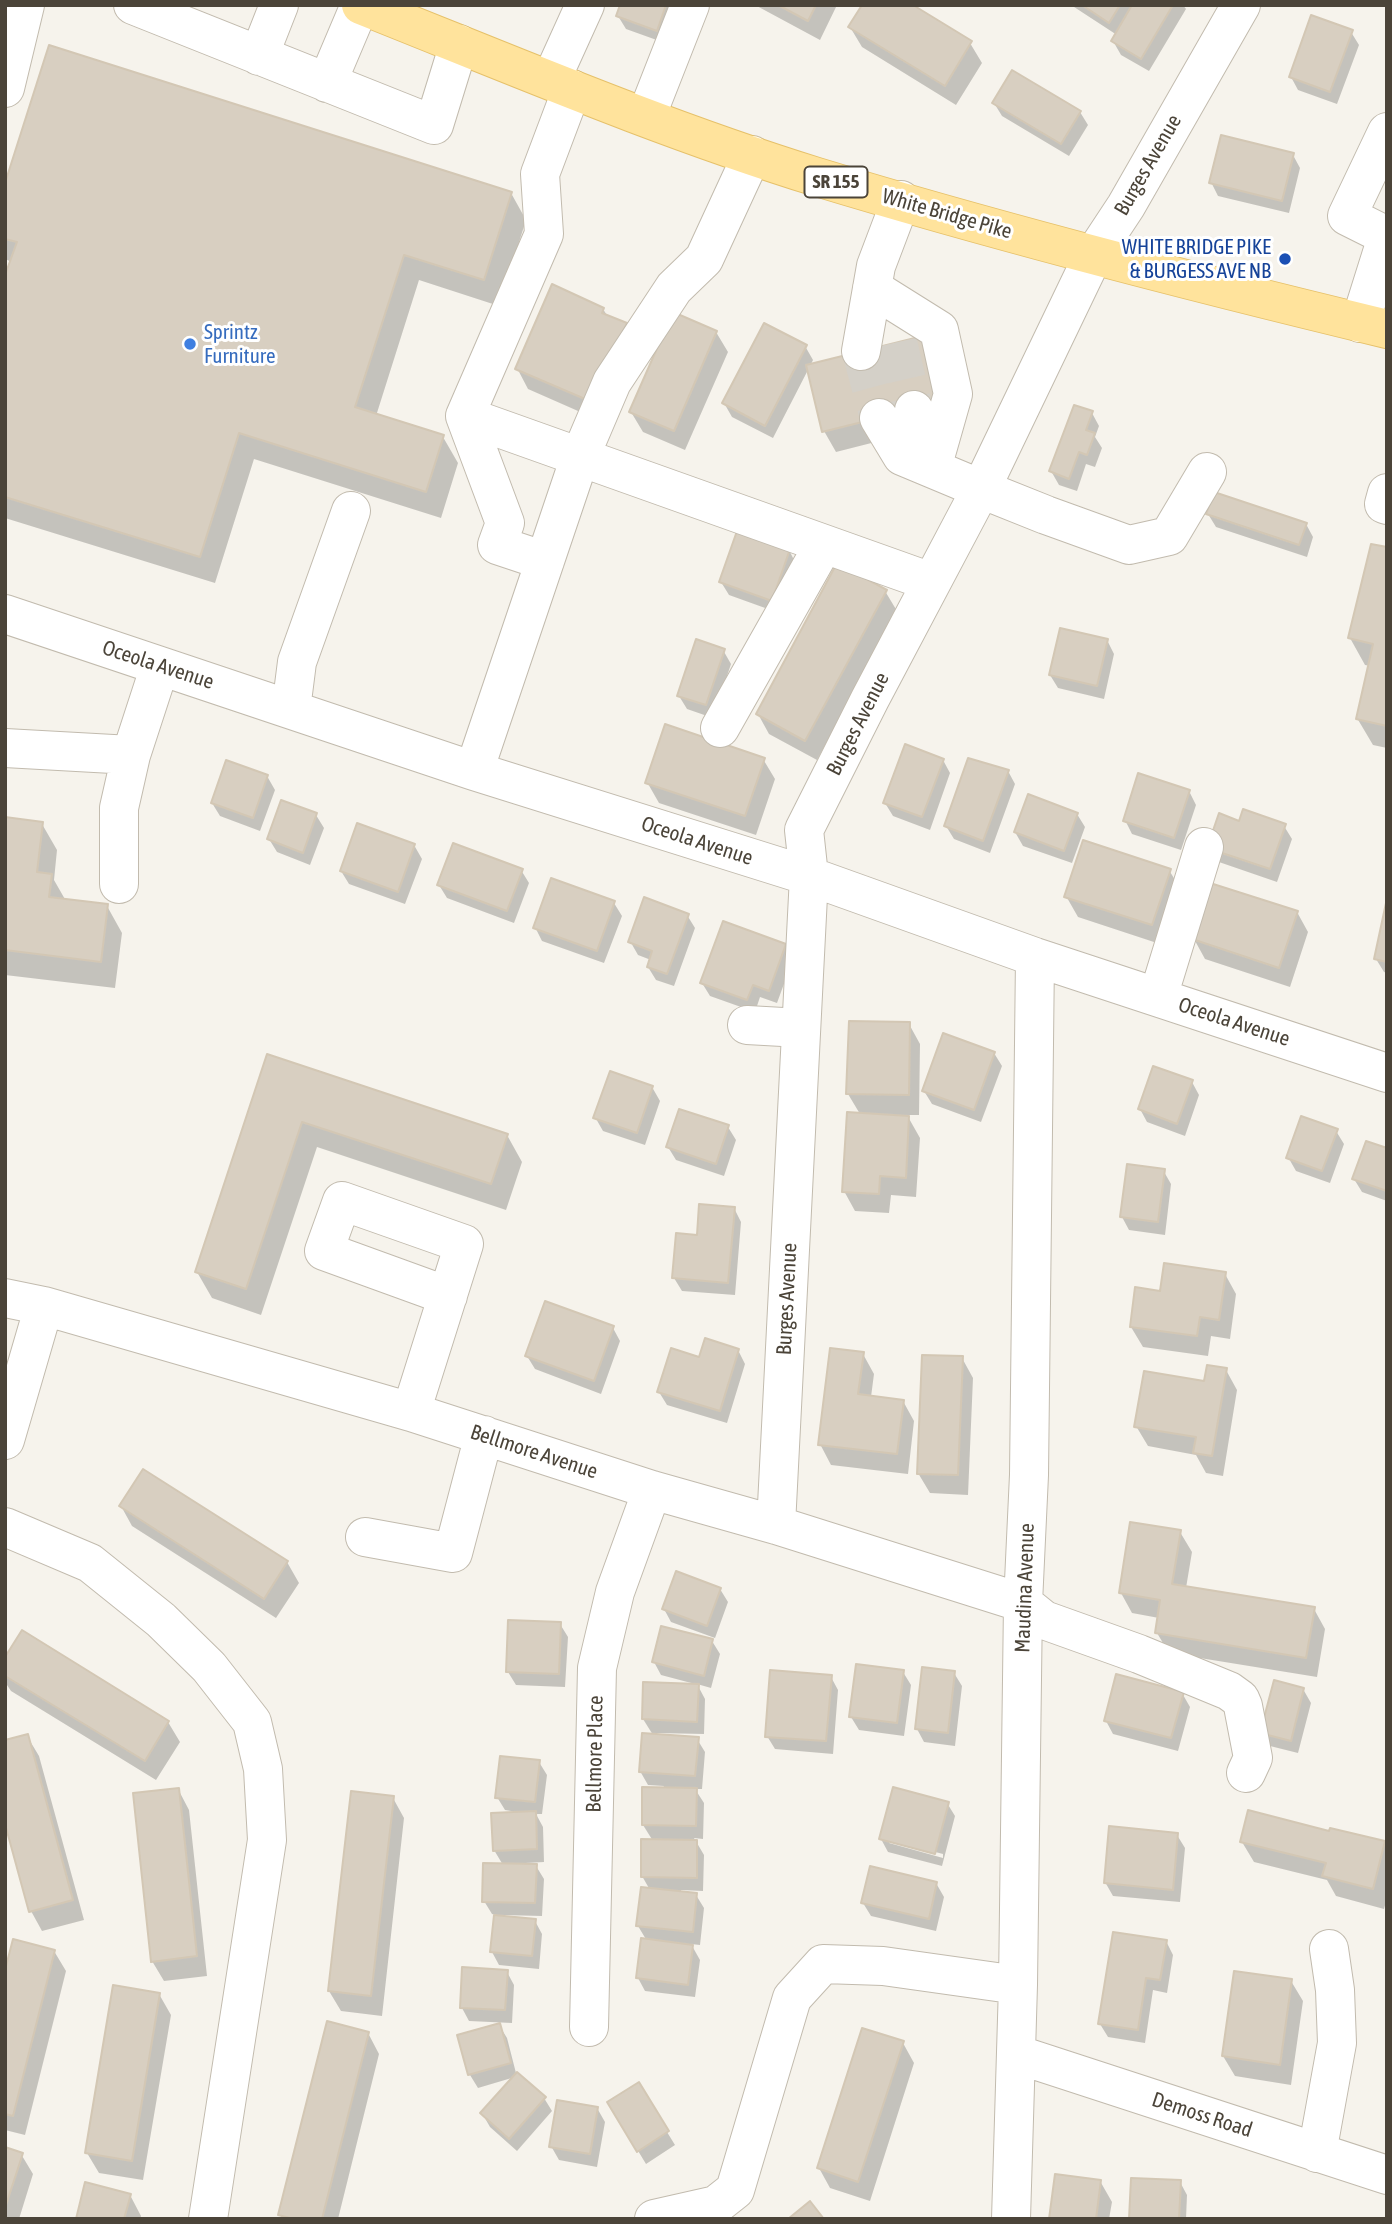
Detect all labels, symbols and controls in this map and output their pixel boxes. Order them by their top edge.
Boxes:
street label: Burges Avenue [1109,110,1187,220]
road number: SR 155 [804,166,868,198]
street label: White Bridge Pike [879,183,1015,245]
place label: WHITE BRIDGE PIKE & BURGESS AVE NB [1122,234,1271,284]
marker: WHITE BRIDGE PIKE & BURGESS AVE NB [1277,251,1293,267]
place label: Sprintz Furniture [204,319,276,369]
marker: Sprintz Furniture [182,336,198,352]
street label: Oceola Avenue [99,635,217,695]
street label: Burges Avenue [821,668,895,780]
street label: Oceola Avenue [638,811,756,871]
street label: Oceola Avenue [1175,992,1293,1052]
street label: Burges Avenue [771,1242,803,1356]
street label: Bellmore Avenue [467,1420,601,1484]
street label: Maudina Avenue [1010,1523,1040,1653]
street label: Bellmore Place [581,1695,609,1813]
street label: Demoss Road [1149,2087,1255,2143]

